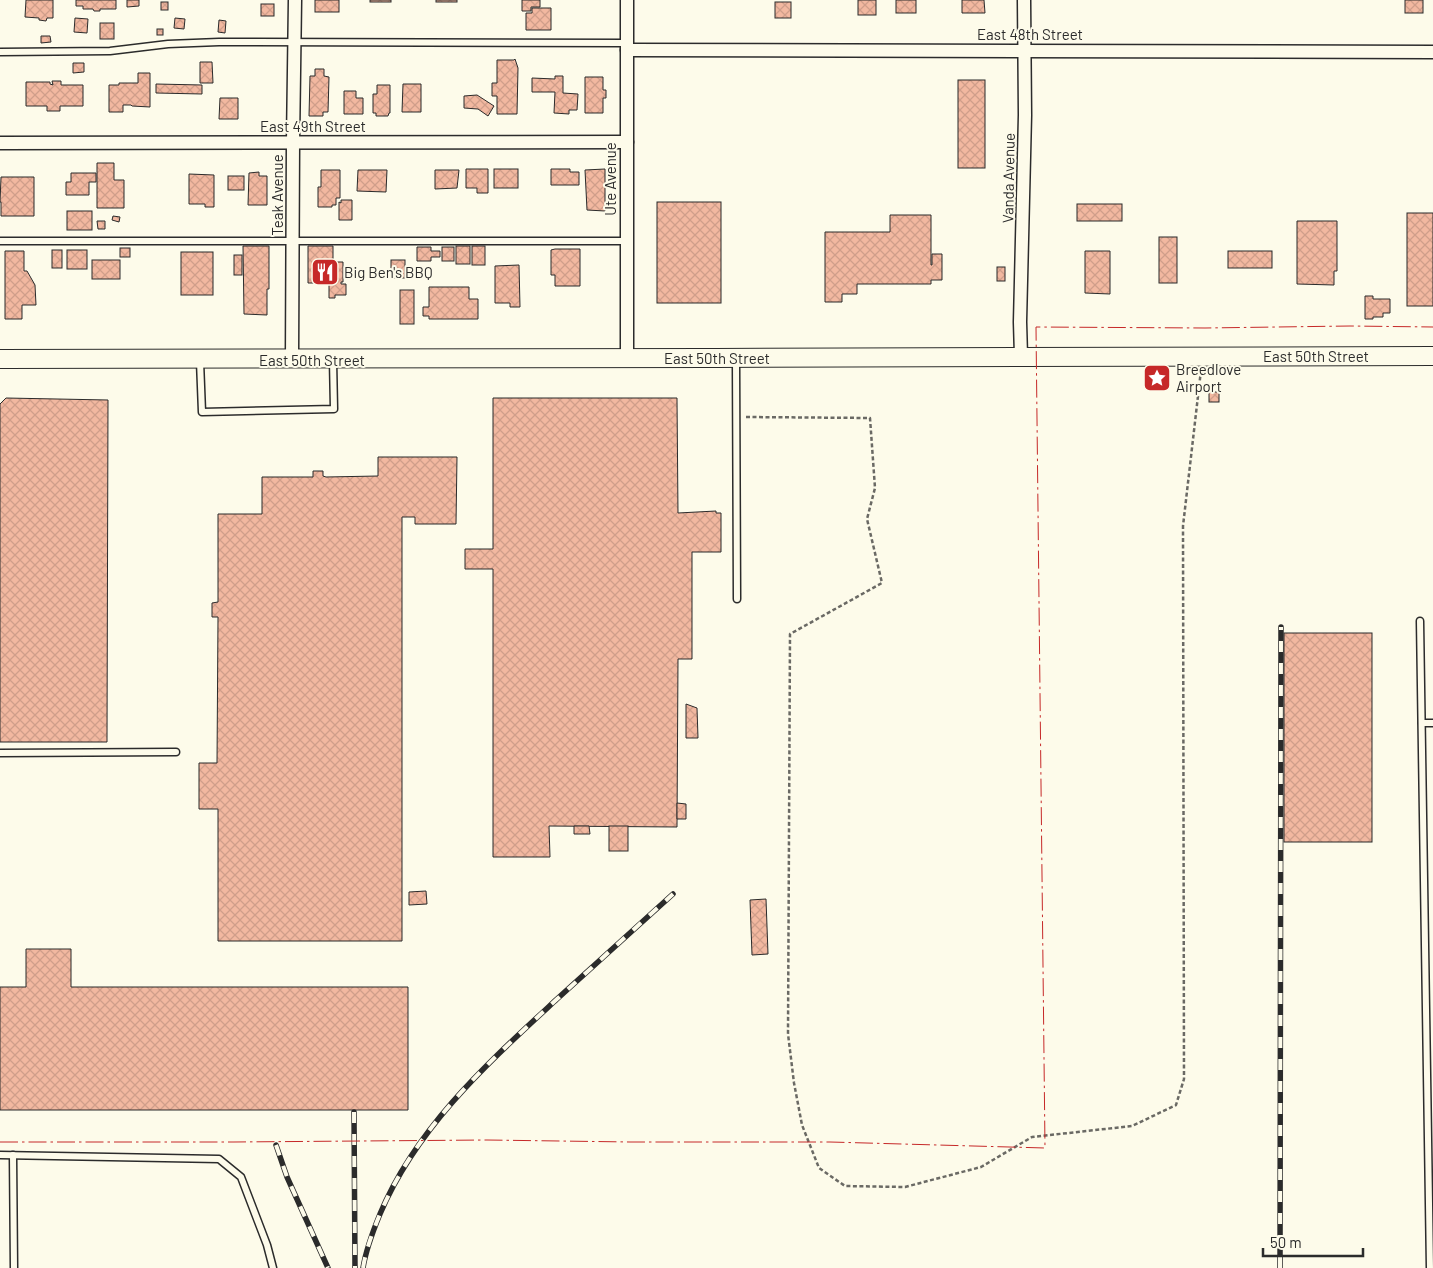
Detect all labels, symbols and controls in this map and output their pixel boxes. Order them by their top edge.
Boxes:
street label: East 48th Street [977,25,1083,43]
street label: East 49th Street [260,117,366,135]
street label: Vanda Avenue [998,133,1018,223]
street label: Ute Avenue [601,142,619,216]
street label: Teak Avenue [268,154,286,236]
restaurant icon: Big Ben's BBQ [310,257,340,287]
place label: Big Ben's BBQ [344,263,433,281]
street label: East 50th Street [1263,347,1369,365]
street label: East 50th Street [664,349,770,367]
street label: East 50th Street [259,351,365,369]
place label: Breedlove Airport [1176,360,1241,395]
place icon: Breedlove Airport [1142,363,1172,393]
scale bar [1263,1226,1363,1258]
text: 50 m [1270,1233,1302,1251]

